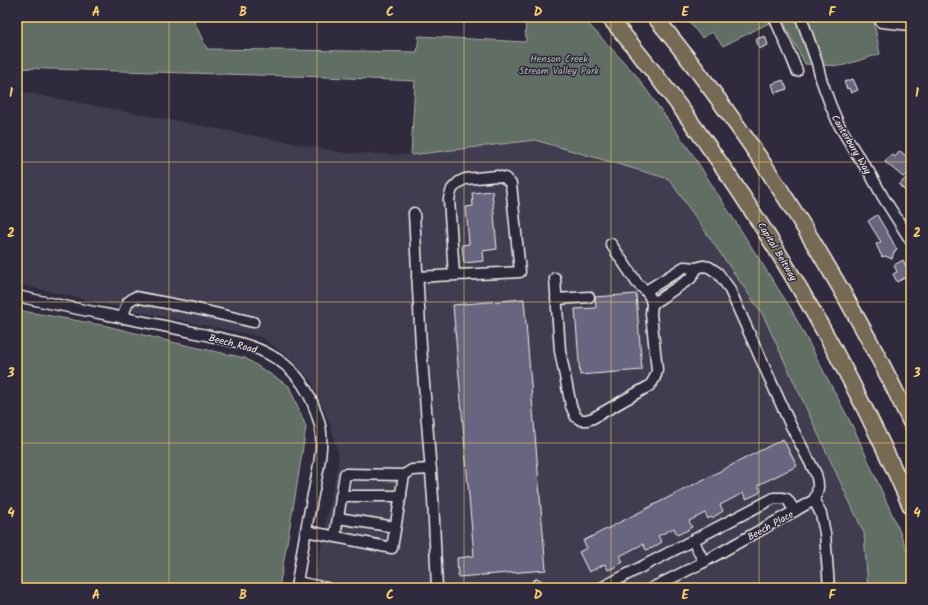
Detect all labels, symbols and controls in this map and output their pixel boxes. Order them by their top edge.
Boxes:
text: A [92,2,100,23]
text: B [239,2,247,23]
text: C [386,2,394,23]
text: D [534,2,543,23]
text: E [681,2,689,23]
text: F [828,2,836,23]
park label: Henson Creek Stream Valley Park [519,51,599,79]
text: 1 [9,83,13,104]
text: 1 [915,83,919,104]
street label: Canterbury Way [827,112,875,178]
street label: Capital Beltway [753,219,801,284]
text: 2 [7,223,15,244]
text: 2 [913,223,921,244]
street label: Beech Road [207,330,260,358]
text: 3 [6,363,15,384]
text: 3 [912,363,921,384]
text: 4 [7,503,15,524]
text: 4 [913,503,921,524]
street label: Beech Place [744,506,797,545]
text: A [92,585,100,605]
text: B [239,585,247,605]
text: C [386,585,394,605]
text: D [534,585,543,605]
text: E [681,585,689,605]
text: F [828,585,836,605]

